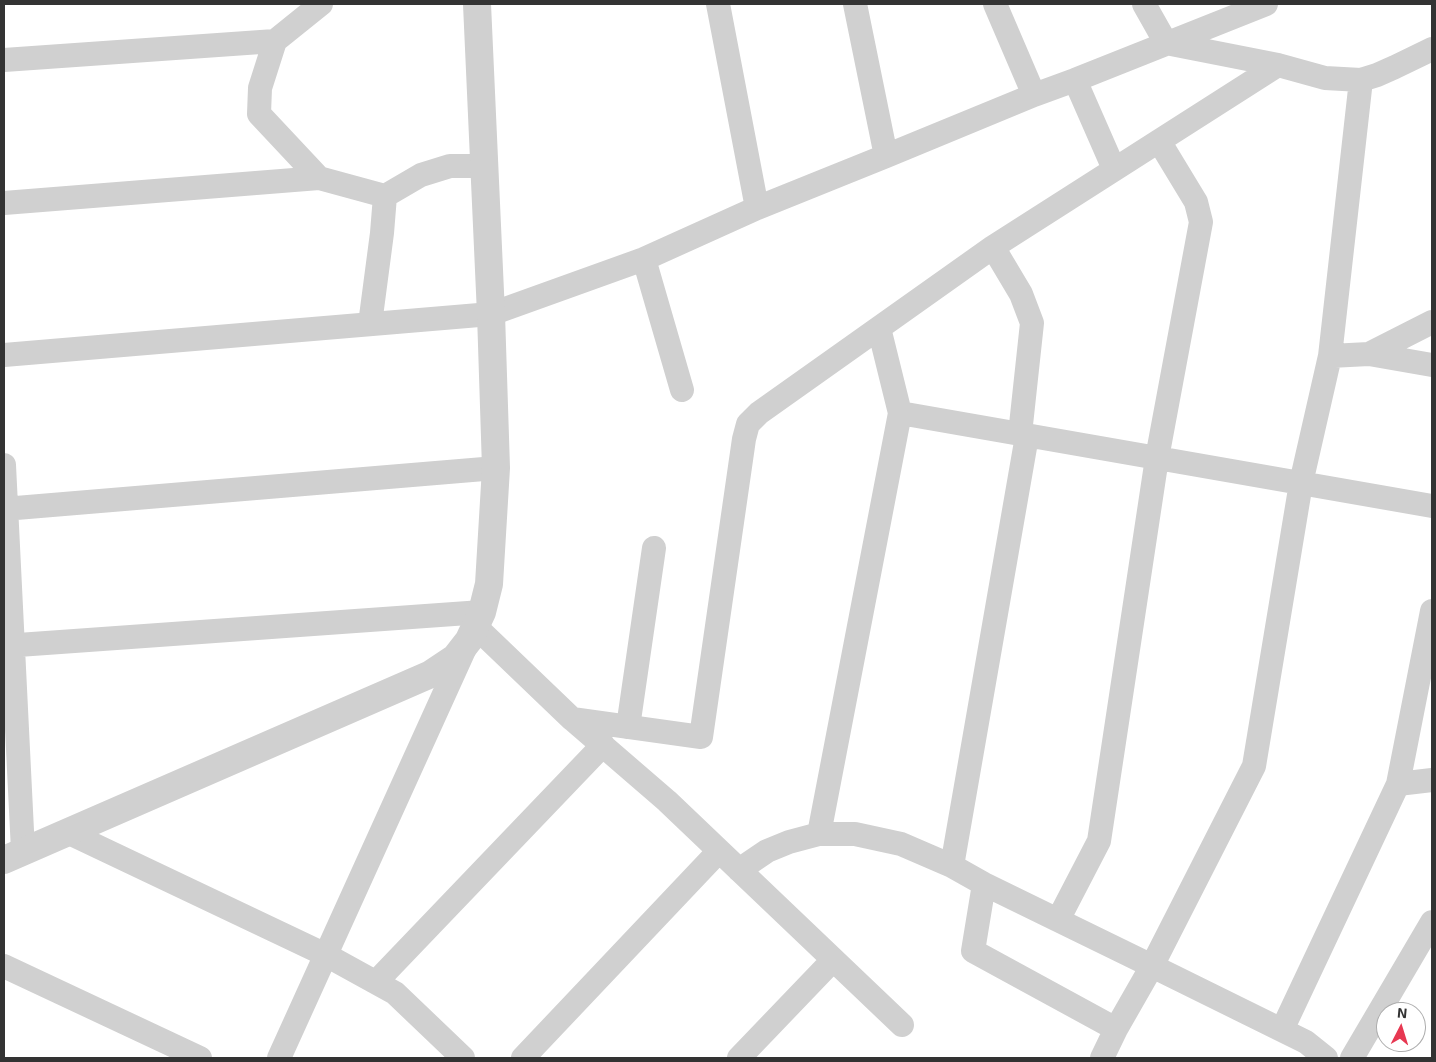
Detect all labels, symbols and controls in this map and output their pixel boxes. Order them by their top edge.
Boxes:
north arrow [1376,1002,1426,1052]
text: N [1396,1004,1408,1021]

